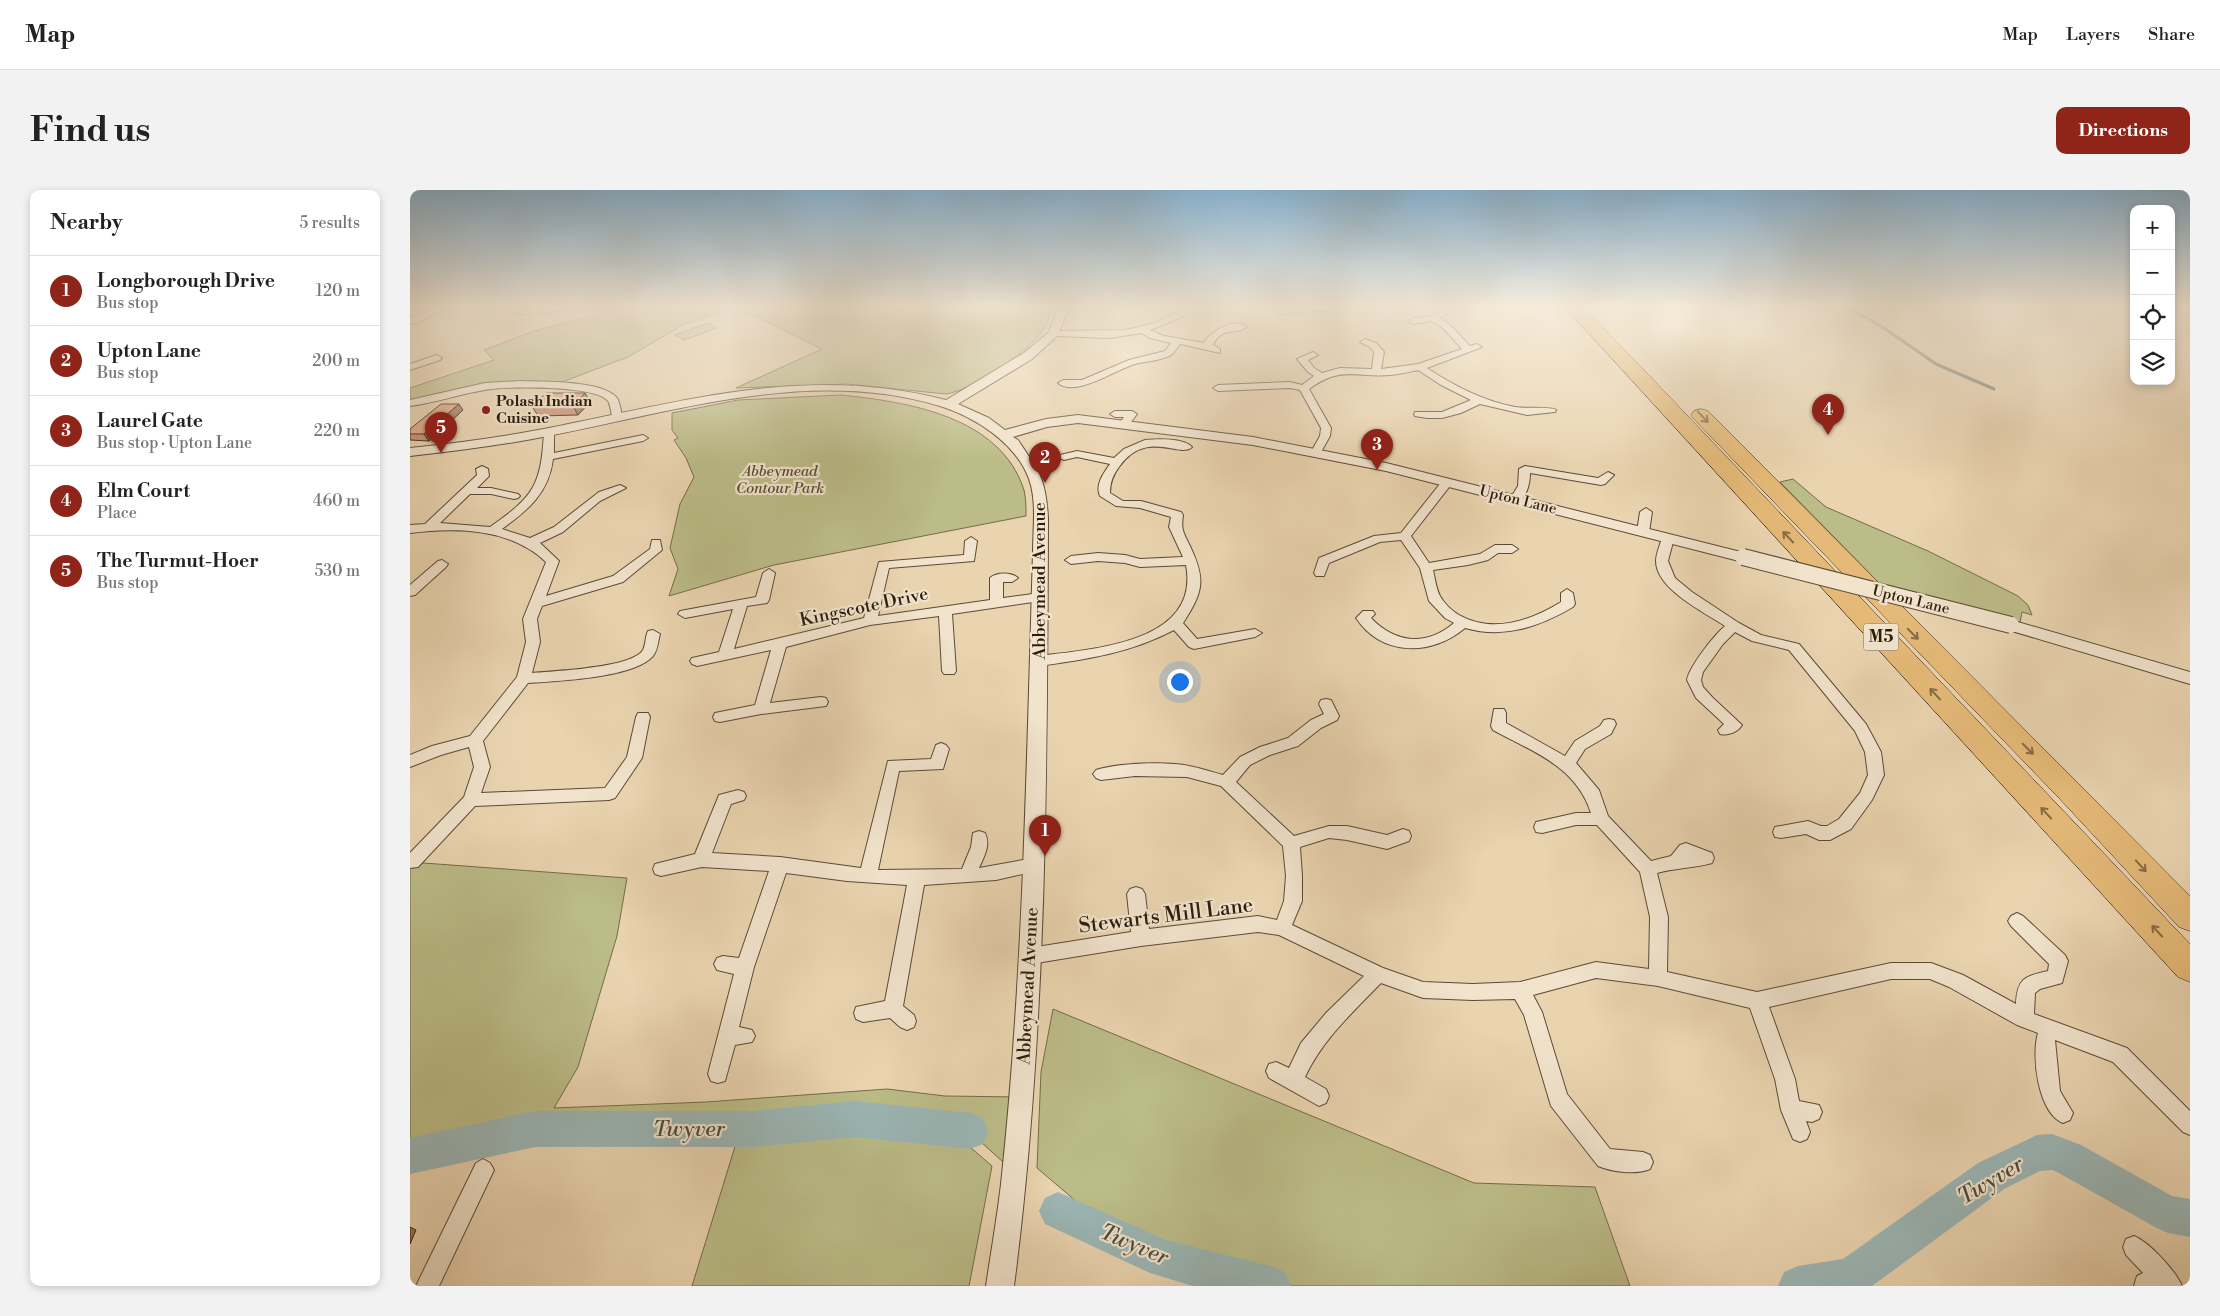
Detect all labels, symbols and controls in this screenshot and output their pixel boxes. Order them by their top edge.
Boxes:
text: Map [25,20,75,50]
text: Map [2003,23,2038,46]
text: Layers [2066,23,2120,46]
text: Share [2148,23,2195,46]
button: Directions [2056,107,2190,154]
text: Find us [30,109,150,152]
map controls [2130,205,2175,385]
button: + [2130,205,2175,250]
text: Nearby [50,210,123,236]
text: 5 results [299,213,360,233]
button: − [2130,250,2175,295]
text: Longborough Drive [97,269,275,293]
text: 1 [62,281,70,301]
text: 120 m [316,281,360,301]
text: Bus stop [97,293,159,313]
button: locate [2130,295,2175,340]
text: Upton Lane [97,339,201,363]
button: layers [2130,340,2175,385]
text: 2 [61,351,71,371]
text: 200 m [312,351,360,371]
text: Bus stop [97,363,159,383]
place label: Polash Indian Cuisine [496,392,593,428]
pin: 4 [1812,394,1844,435]
marker: Polash Indian Cuisine [480,404,492,416]
text: Laurel Gate [97,409,203,433]
one-way arrow [1696,411,1709,423]
pin: 5 [425,412,457,453]
text: 3 [61,421,71,441]
text: 220 m [314,421,360,441]
pin: 3 [1361,429,1393,470]
text: Bus stop · Upton Lane [97,433,252,453]
pin: 2 [1029,442,1061,483]
park label: Abbeymead Contour Park [736,462,824,498]
text: Elm Court [97,479,190,503]
street label: Upton Lane [1477,481,1559,519]
text: 4 [61,491,71,511]
text: 460 m [313,491,360,511]
street label: Abbeymead Avenue [1028,502,1051,661]
text: Place [97,503,137,523]
one-way arrow [1782,531,1794,543]
text: The Turmut-Hoer [97,549,259,573]
text: 5 [61,561,71,581]
text: 530 m [314,561,360,581]
text: Bus stop [97,573,159,593]
street label: Upton Lane [1870,581,1952,619]
street label: Kingscote Drive [798,582,930,632]
road number: M5 [1864,624,1898,651]
one-way arrow [1907,628,1920,640]
your location [1167,669,1193,695]
one-way arrow [1929,688,1941,701]
one-way arrow [2022,743,2034,755]
one-way arrow [2040,806,2052,819]
pin: 1 [1029,815,1061,856]
one-way arrow [2135,859,2147,872]
street label: Stewarts Mill Lane [1077,892,1255,940]
street label: Abbeymead Avenue [1012,907,1044,1066]
one-way arrow [2151,925,2163,938]
water label: Twyver [653,1116,726,1143]
water label: Twyver [1953,1151,2029,1211]
water label: Twyver [1096,1219,1173,1272]

